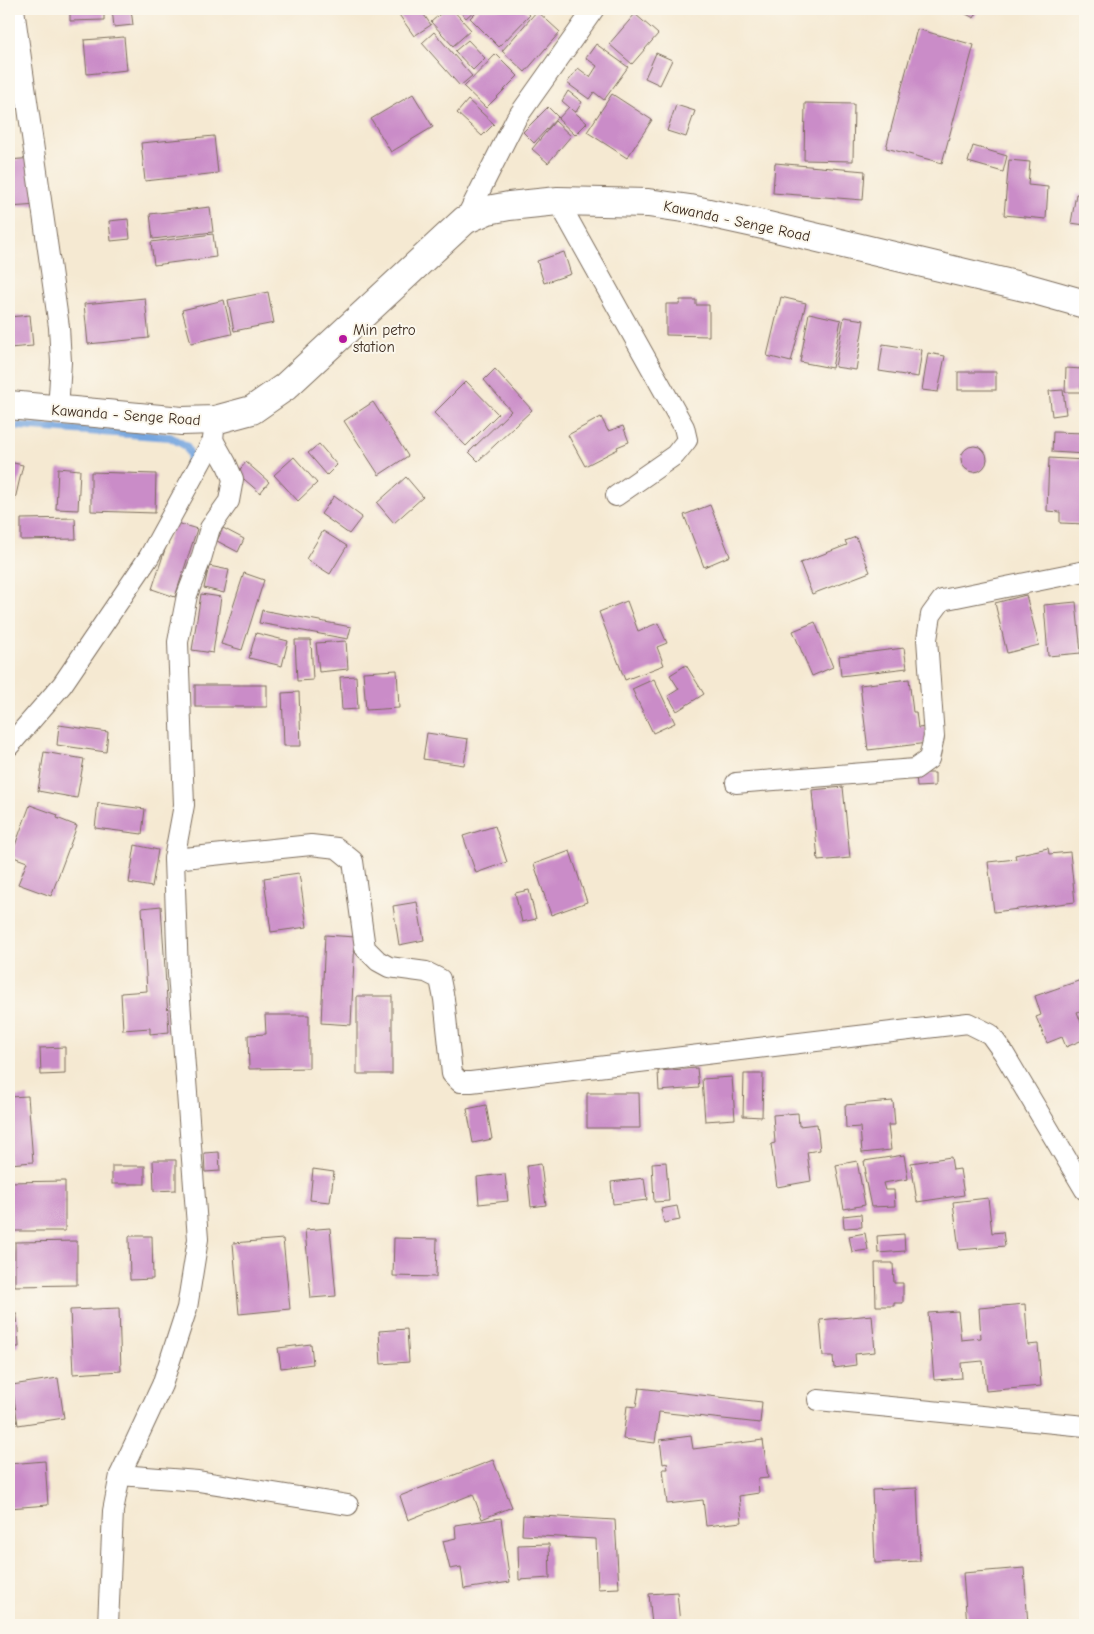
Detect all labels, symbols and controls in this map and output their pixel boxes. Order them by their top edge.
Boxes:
street label: Kawanda - Senge Road [662,197,812,245]
place label: Min petro station [353,321,416,356]
marker: Min petro station [337,333,349,345]
street label: Kawanda - Senge Road [51,401,201,429]

